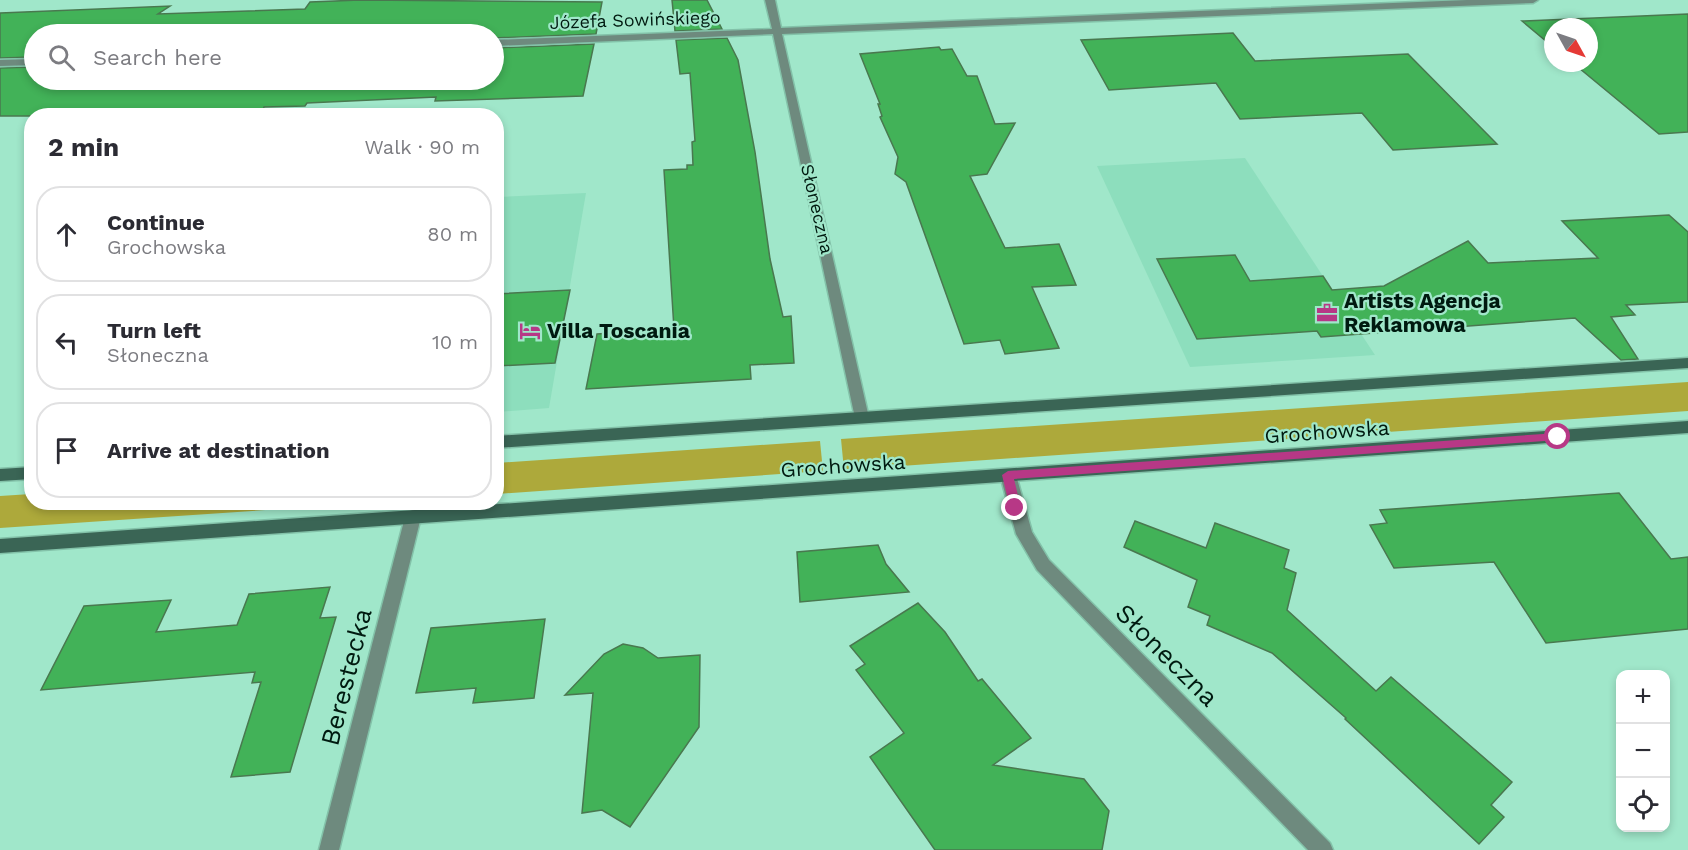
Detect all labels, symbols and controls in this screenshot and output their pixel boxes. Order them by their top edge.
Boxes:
street label: Józefa Sowińskiego [549,6,721,33]
north arrow [1544,18,1598,72]
search box [24,24,504,90]
icon: search [45,41,78,74]
text: Search here [93,45,222,70]
text: 2 min [48,132,119,162]
text: Walk · 90 m [364,135,480,159]
street label: Słoneczna [797,162,838,256]
text: Continue [107,210,205,235]
icon: ahead [50,218,83,251]
text: 80 m [427,222,478,246]
text: Grochowska [107,235,226,259]
place label: Artists Agencja Reklamowa [1344,288,1502,337]
office icon: Artists Agencja Reklamowa [1315,301,1339,325]
text: Turn left [107,318,201,343]
place label: Villa Toscania [547,318,691,343]
hotel icon: Villa Toscania [518,319,542,343]
icon: left [50,326,83,359]
text: 10 m [432,330,478,354]
text: Słoneczna [107,343,209,367]
street label: Grochowska [1264,415,1390,448]
route start [1544,423,1570,449]
icon: arrive [50,434,83,467]
text: Arrive at destination [107,438,330,463]
street label: Grochowska [780,449,906,482]
route end [1001,494,1027,520]
street label: Słoneczna [1110,598,1225,713]
street label: Berestecka [314,605,378,749]
map controls [1616,670,1670,832]
button: + [1616,670,1670,724]
button: − [1616,724,1670,778]
button: locate [1616,778,1670,832]

